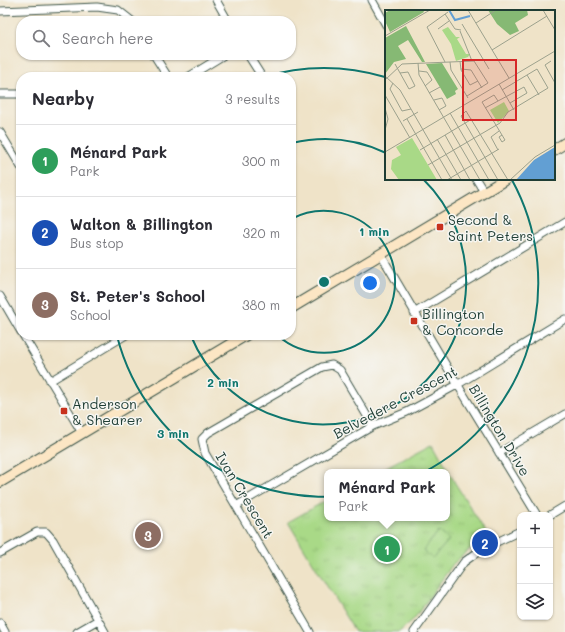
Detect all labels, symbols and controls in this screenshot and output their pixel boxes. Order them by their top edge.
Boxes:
inset map [385,10,555,180]
search box [16,16,296,60]
icon: search [30,27,52,49]
text: Search here [62,28,153,48]
text: Nearby [32,87,94,109]
text: 3 results [225,90,280,107]
text: Ménard Park [70,142,167,162]
text: 1 [42,152,48,169]
text: 300 m [242,152,280,169]
text: Park [70,162,99,179]
place label: Second & Saint Peters [448,210,533,245]
text: Walton & Billington [70,214,213,234]
marker: Second & Saint Peters [435,222,445,232]
text: 1 min [359,223,389,239]
text: 2 [41,224,49,241]
text: 320 m [243,224,280,241]
text: Bus stop [70,234,123,251]
your location [360,273,380,293]
centre of rings [317,275,331,289]
text: St. Peter's School [70,286,205,306]
text: 3 [41,296,49,313]
text: 380 m [242,296,280,313]
place label: Billington & Concorde [422,304,504,339]
text: School [70,306,111,323]
marker: Billington & Concorde [409,316,419,326]
street label: Belvedere Crescent [330,361,460,443]
text: 2 min [207,374,239,390]
street label: Billington Drive [465,381,535,479]
place label: Anderson & Shearer [72,394,142,429]
marker: Anderson & Shearer [59,406,69,416]
text: 3 min [157,425,189,441]
street label: Ivan Crescent [212,448,278,542]
popup [324,469,450,521]
text: Ménard Park [339,477,435,497]
text: Park [339,497,368,514]
map controls [517,512,553,620]
button: + [517,512,553,548]
pin: 3 [135,520,161,550]
pin: 2 [472,528,498,558]
pin: 1 [374,534,400,564]
button: − [517,548,553,584]
button: layers [517,584,553,620]

